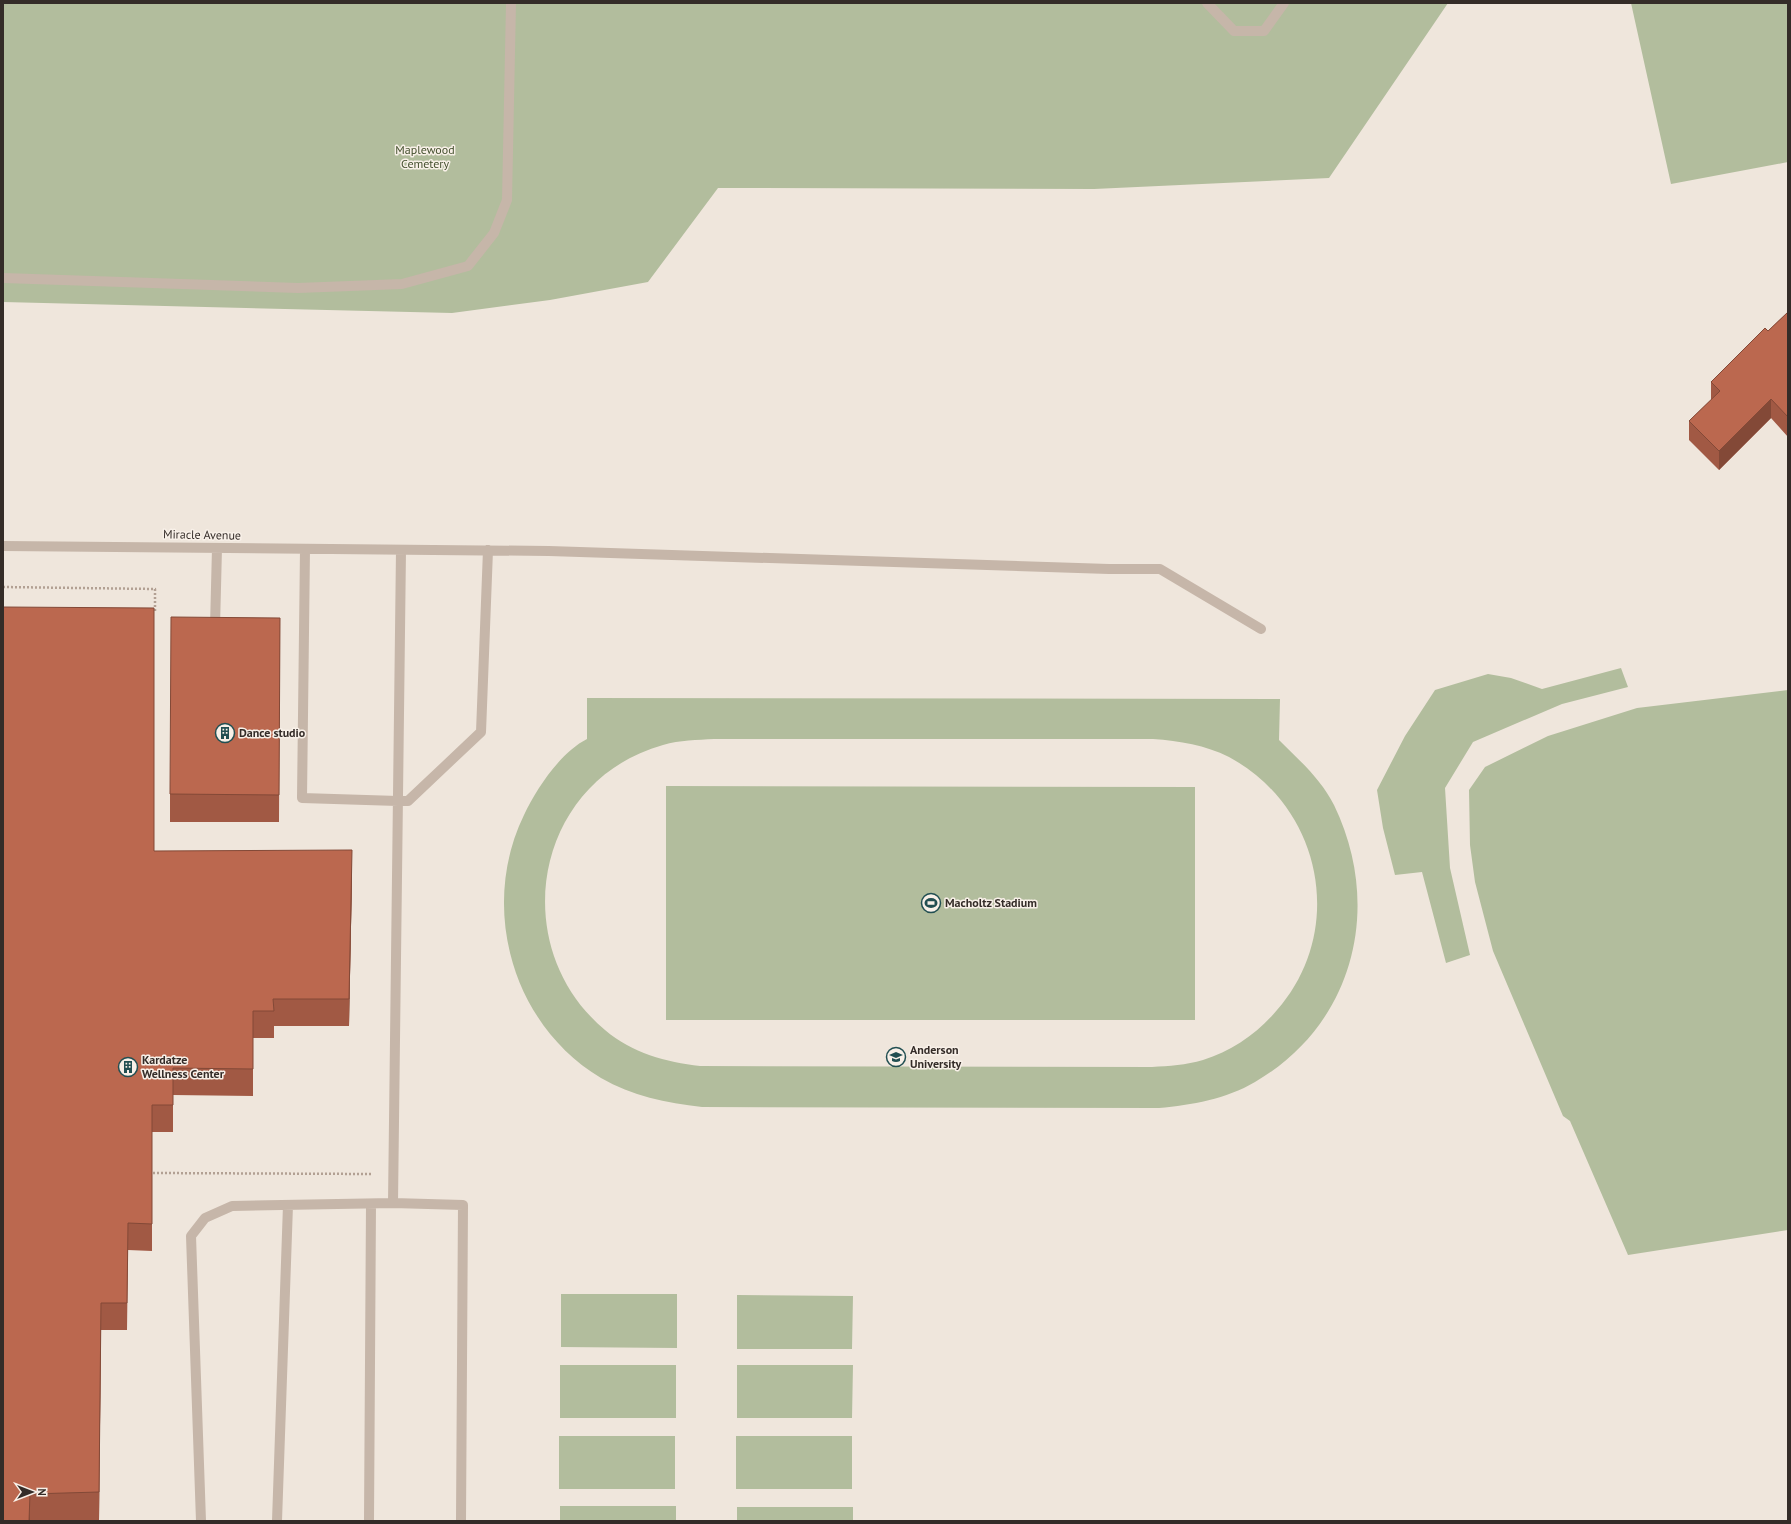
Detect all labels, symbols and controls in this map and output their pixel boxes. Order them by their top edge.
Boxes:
park label: Maplewood Cemetery [395,142,455,171]
street label: Miracle Avenue [163,526,241,543]
building icon: Dance studio [214,722,236,744]
place label: Dance studio [239,725,306,740]
sports icon: Macholtz Stadium [920,892,942,914]
place label: Macholtz Stadium [945,895,1037,910]
place label: Anderson University [910,1042,961,1071]
school or university icon: Anderson University [885,1046,907,1068]
place label: Kardatze Wellness Center [142,1052,225,1081]
building icon: Kardatze Wellness Center [117,1056,139,1078]
north arrow [12,1472,52,1512]
text: N [35,1488,49,1496]

